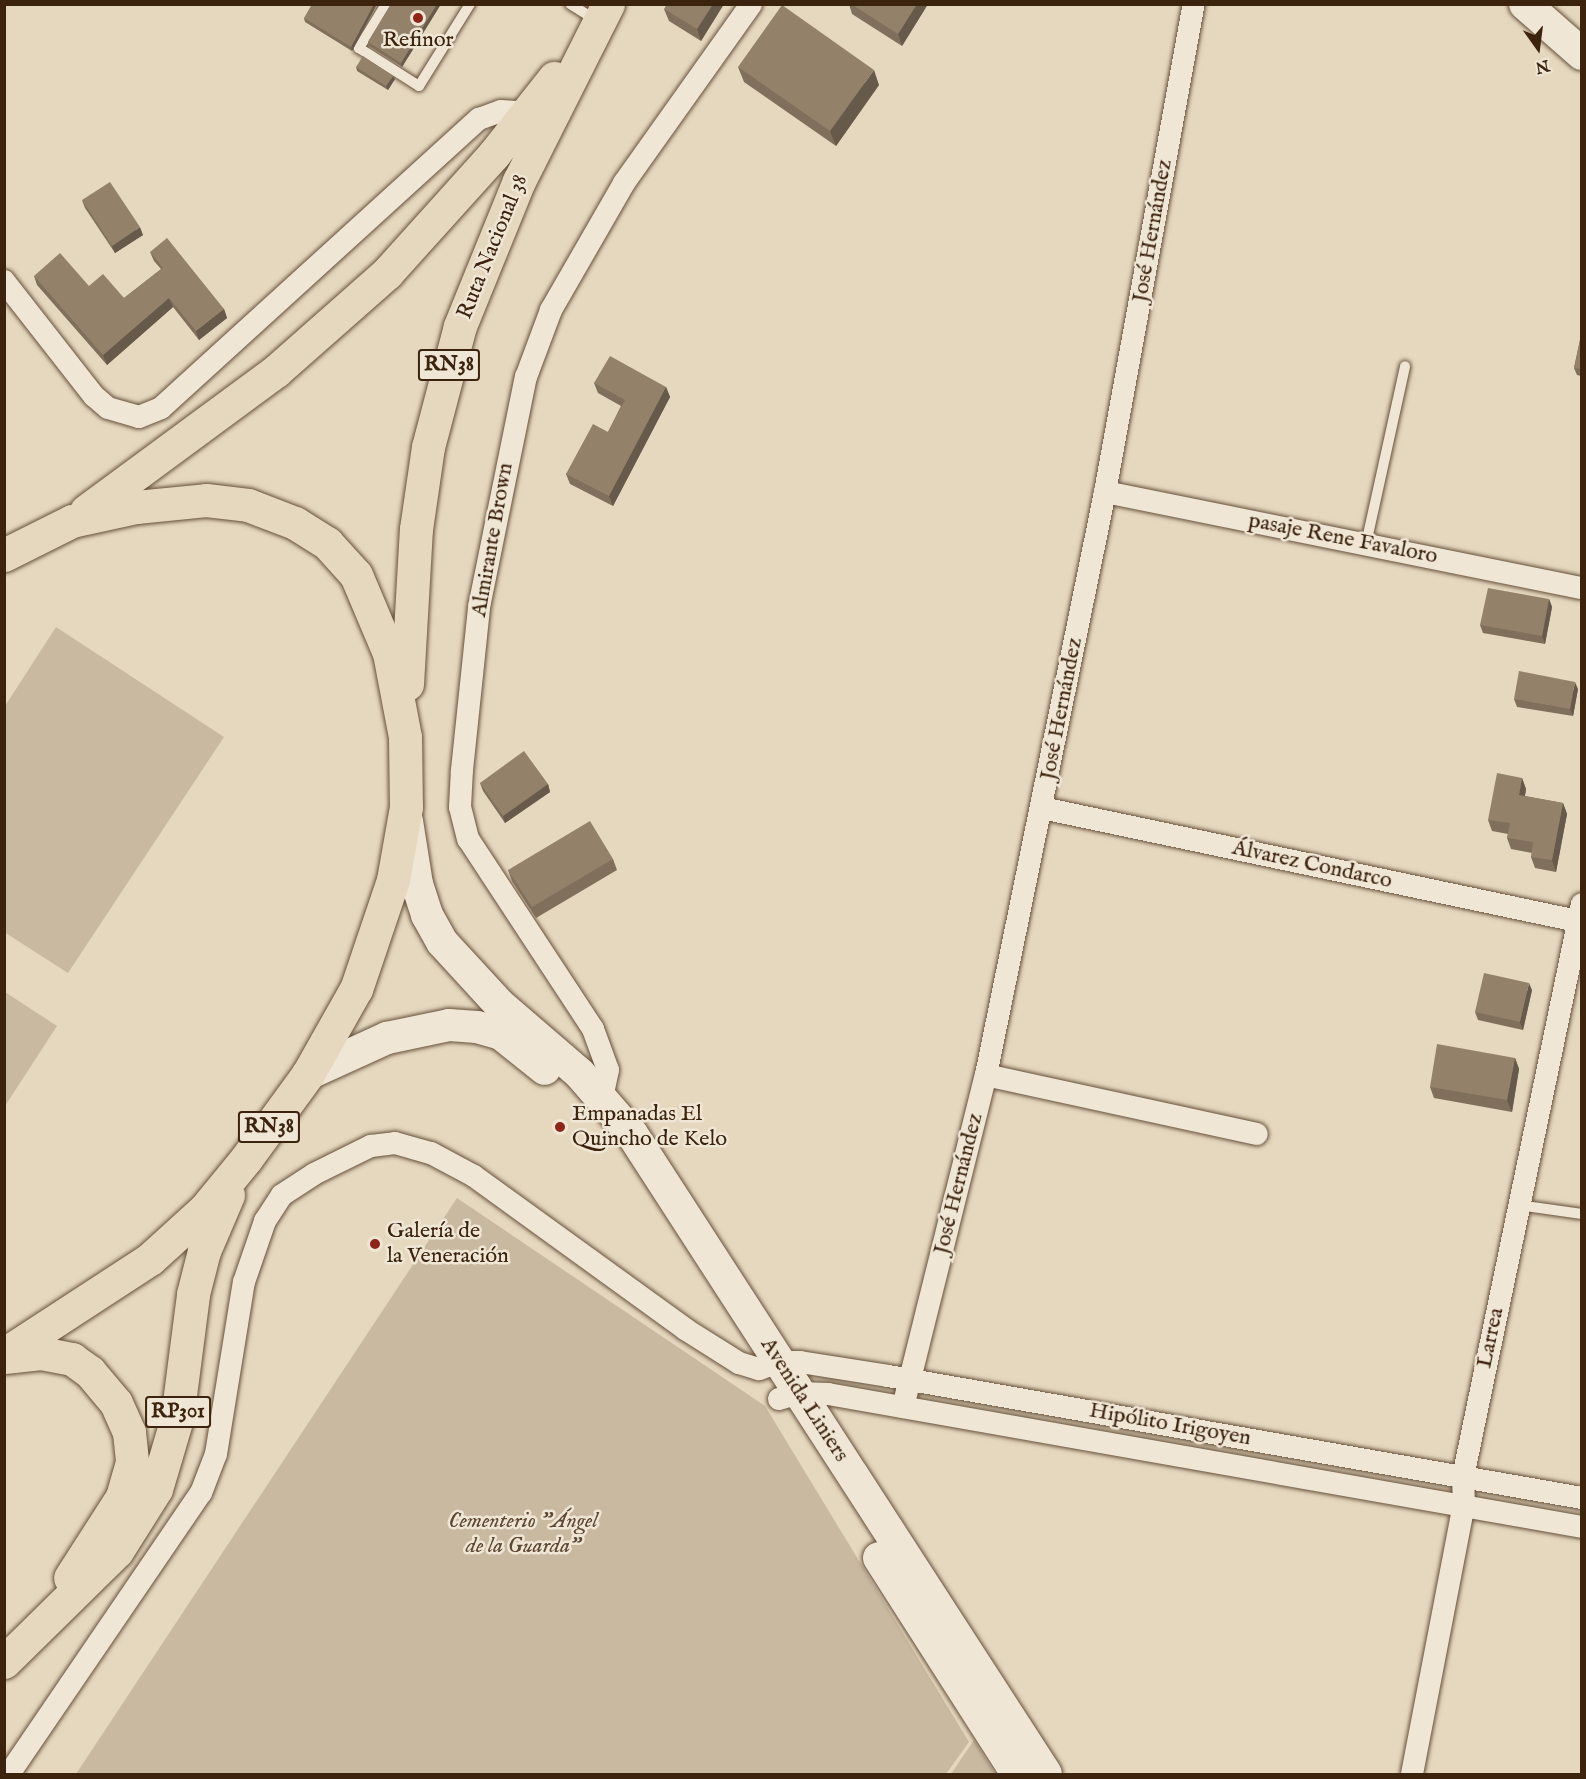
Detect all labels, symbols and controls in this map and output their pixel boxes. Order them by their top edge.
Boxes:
marker: Refinor [411,11,425,25]
north arrow [1508,18,1568,78]
place label: Refinor [382,28,454,54]
text: N [1533,54,1551,77]
street label: José Hernández [1127,158,1179,304]
street label: Ruta Nacional 38 [452,171,534,323]
road number: RN38 [418,347,480,383]
street label: Almirante Brown [466,461,520,619]
street label: pasaje Rene Favaloro [1246,508,1440,570]
street label: José Hernández [1035,636,1089,782]
street label: Álvarez Condarco [1230,835,1394,895]
place label: Empanadas El Quincho de Kelo [572,1101,727,1152]
road number: RN38 [238,1109,300,1145]
street label: José Hernández [929,1111,989,1257]
marker: Empanadas El Quincho de Kelo [553,1120,567,1134]
place label: Galería de la Veneración [387,1218,509,1270]
marker: Galería de la Veneración [368,1237,382,1251]
street label: Larrea [1472,1305,1510,1371]
street label: Avenida Liniers [754,1333,854,1467]
road number: RP301 [145,1394,211,1430]
street label: Hipólito Irigoyen [1087,1398,1253,1452]
park label: Cementerio "Ángel de la Guarda" [448,1508,598,1560]

